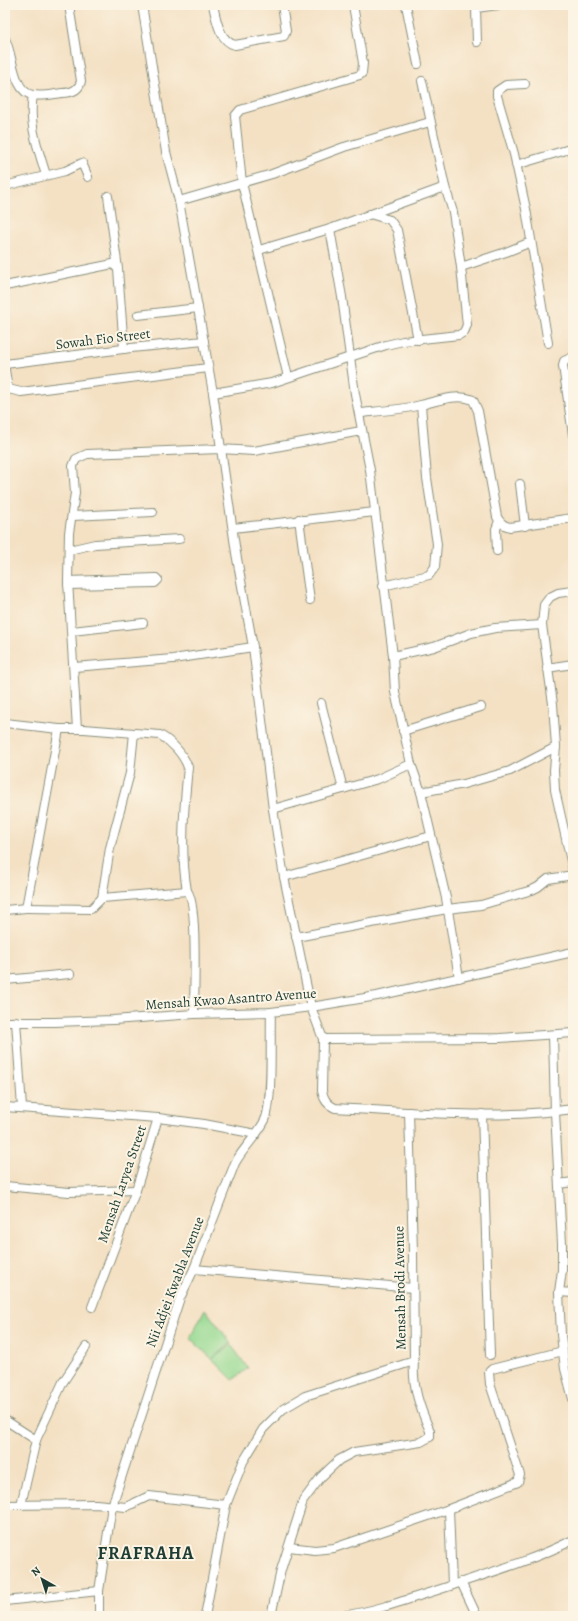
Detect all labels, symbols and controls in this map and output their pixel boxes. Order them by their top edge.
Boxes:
street label: Sowah Fio Street [55,324,152,354]
street label: Mensah Kwao Asantro Avenue [145,984,317,1014]
street label: Mensah Laryea Street [93,1122,151,1245]
street label: Nii Adjei Kwabla Avenue [141,1214,209,1350]
street label: Mensah Brodi Avenue [389,1226,411,1350]
district label: FRAFRAHA [97,1541,195,1565]
north arrow [22,1559,62,1599]
text: N [28,1563,44,1580]

